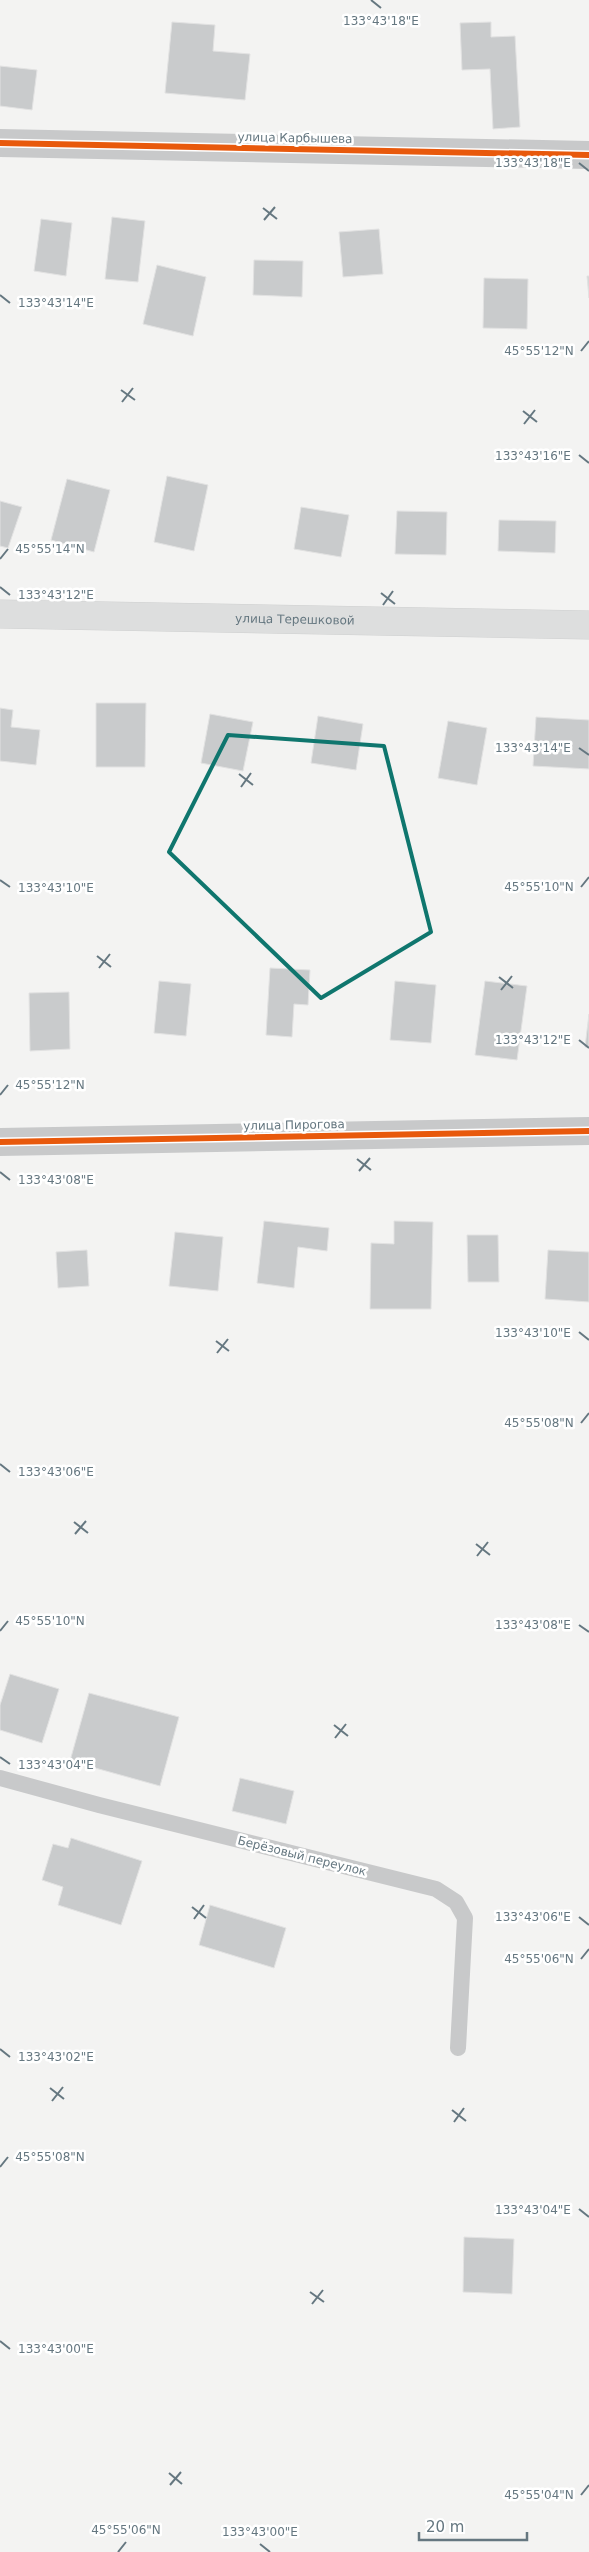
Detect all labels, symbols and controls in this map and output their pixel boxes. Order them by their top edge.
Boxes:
text: 133°43'18"E [343,14,419,28]
street label: улица Карбышева [237,130,353,146]
text: 133°43'18"E [495,156,571,170]
text: 133°43'14"E [18,296,94,310]
text: 45°55'12"N [504,344,574,358]
text: 133°43'16"E [495,449,571,463]
text: 45°55'14"N [15,542,85,556]
text: 133°43'12"E [18,588,94,602]
street label: улица Терешковой [235,611,355,628]
text: 133°43'14"E [495,741,571,755]
text: 45°55'10"N [504,880,574,894]
text: 133°43'10"E [18,881,94,895]
text: 133°43'12"E [495,1033,571,1047]
text: 45°55'12"N [15,1078,85,1092]
street label: улица Пирогова [243,1117,345,1133]
text: 133°43'08"E [18,1173,94,1187]
text: 133°43'10"E [495,1326,571,1340]
text: 45°55'08"N [504,1416,574,1430]
text: 133°43'06"E [18,1465,94,1479]
text: 45°55'10"N [15,1614,85,1628]
text: 133°43'08"E [495,1618,571,1632]
text: 133°43'04"E [18,1758,94,1772]
street label: Берёзовый переулок [236,1833,368,1879]
text: 133°43'06"E [495,1910,571,1924]
text: 45°55'06"N [504,1952,574,1966]
text: 133°43'02"E [18,2050,94,2064]
text: 45°55'08"N [15,2150,85,2164]
text: 133°43'04"E [495,2203,571,2217]
text: 133°43'00"E [18,2342,94,2356]
text: 45°55'04"N [504,2488,574,2502]
scale bar [419,2510,526,2542]
text: 20 m [426,2518,464,2536]
text: 45°55'06"N [91,2523,161,2537]
text: 133°43'00"E [222,2525,298,2539]

